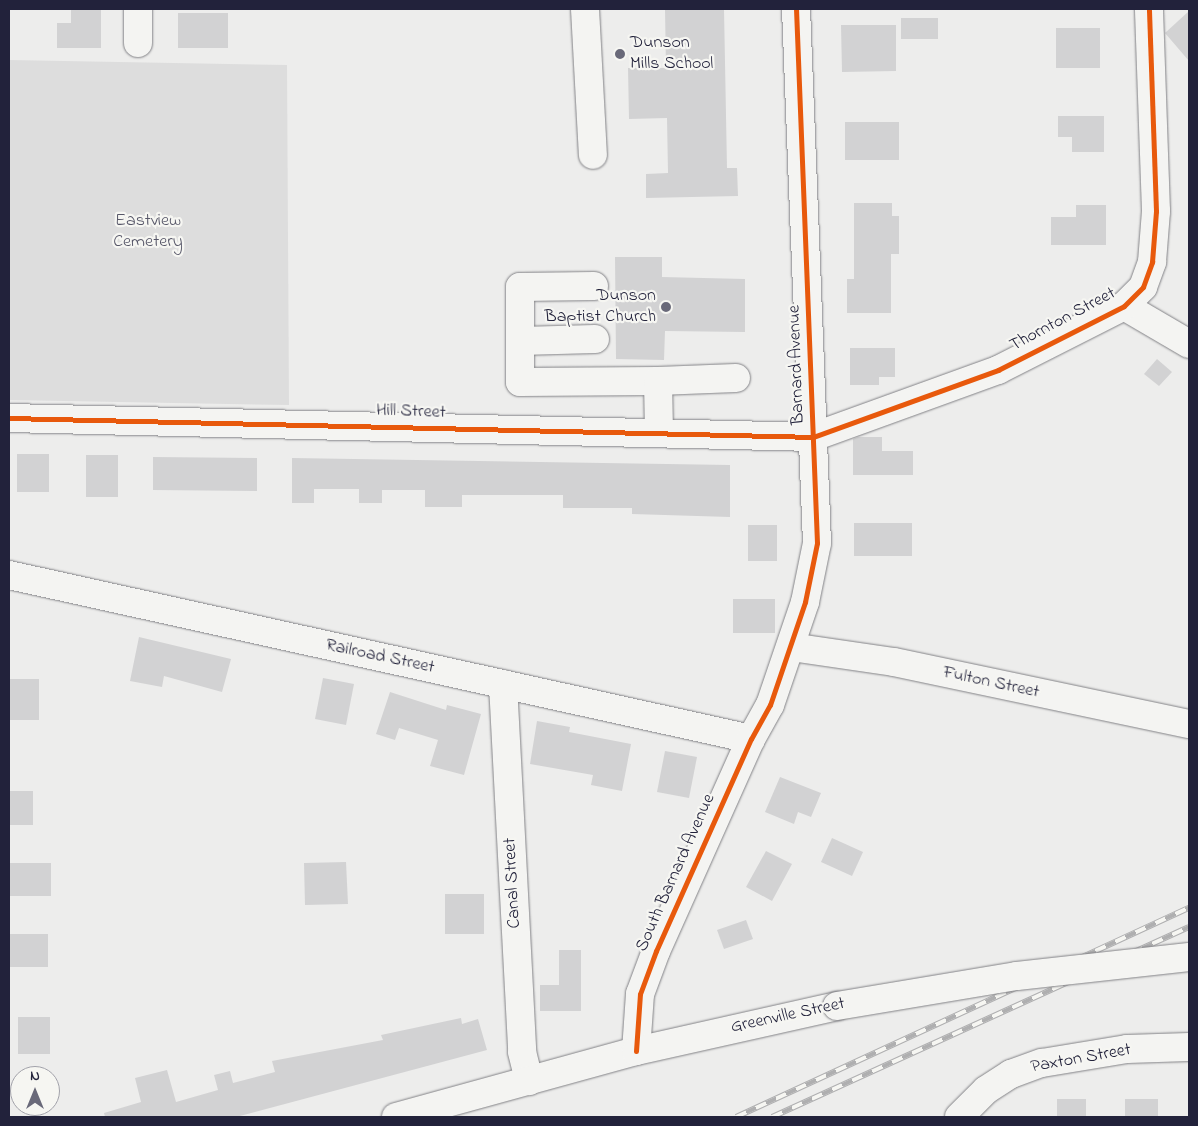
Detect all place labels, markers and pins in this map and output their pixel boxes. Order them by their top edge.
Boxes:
place label: Dunson Mills School [630,33,713,76]
marker: Dunson Mills School [614,48,626,60]
place label: Dunson Baptist Church [545,286,656,328]
marker: Dunson Baptist Church [660,301,672,313]

